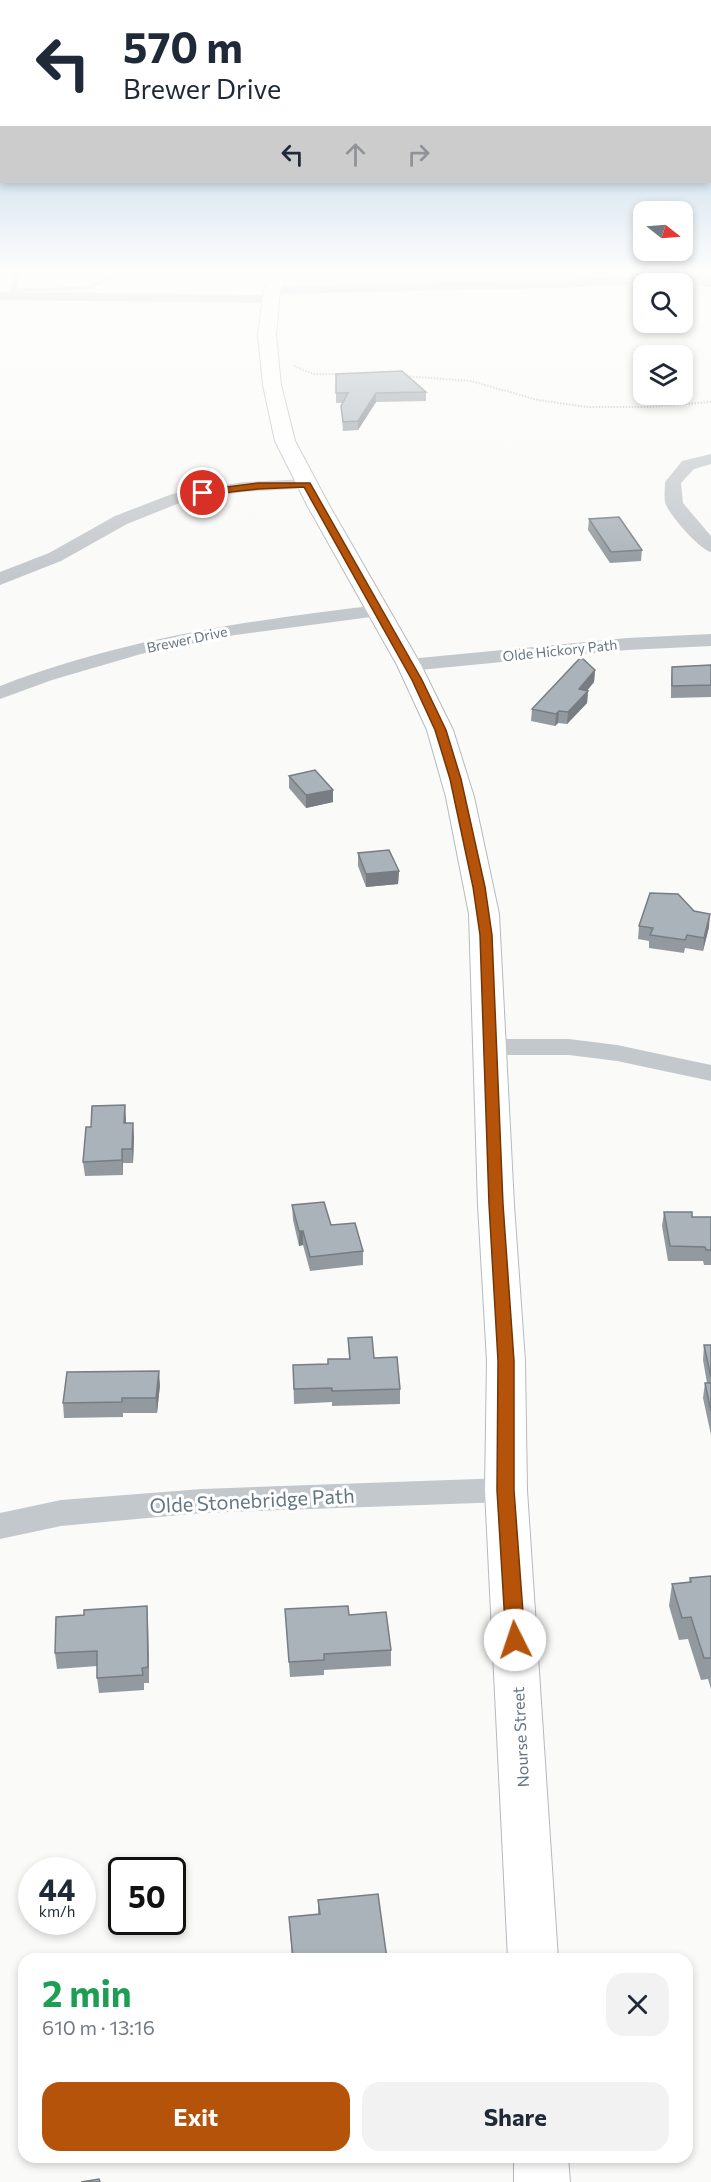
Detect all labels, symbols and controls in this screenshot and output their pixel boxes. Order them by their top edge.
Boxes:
text: 570 m [123,20,243,72]
icon: left [24,24,102,102]
text: Brewer Drive [123,72,281,105]
icon: left [276,138,309,171]
icon: ahead [339,138,372,171]
icon: right [402,138,435,171]
north arrow [633,201,693,261]
map controls [633,201,693,405]
button: search [633,273,693,333]
button: layers [633,345,693,405]
pin [177,467,228,518]
icon: arrive [186,476,219,509]
street label: Brewer Drive [145,622,229,656]
street label: Olde Hickory Path [502,636,618,664]
street label: Olde Stonebridge Path [149,1483,355,1517]
position arrow [483,1608,547,1672]
street label: Nourse Street [508,1686,532,1788]
speed limit sign: 50 [108,1857,186,1935]
text: 44 [39,1870,75,1907]
text: km/h [39,1902,75,1920]
text: 2 min [42,1970,132,2014]
button: close [606,1973,669,2036]
text: 610 m · 13:16 [42,2015,155,2039]
button: Exit [42,2082,350,2151]
button: Share [362,2082,669,2151]

